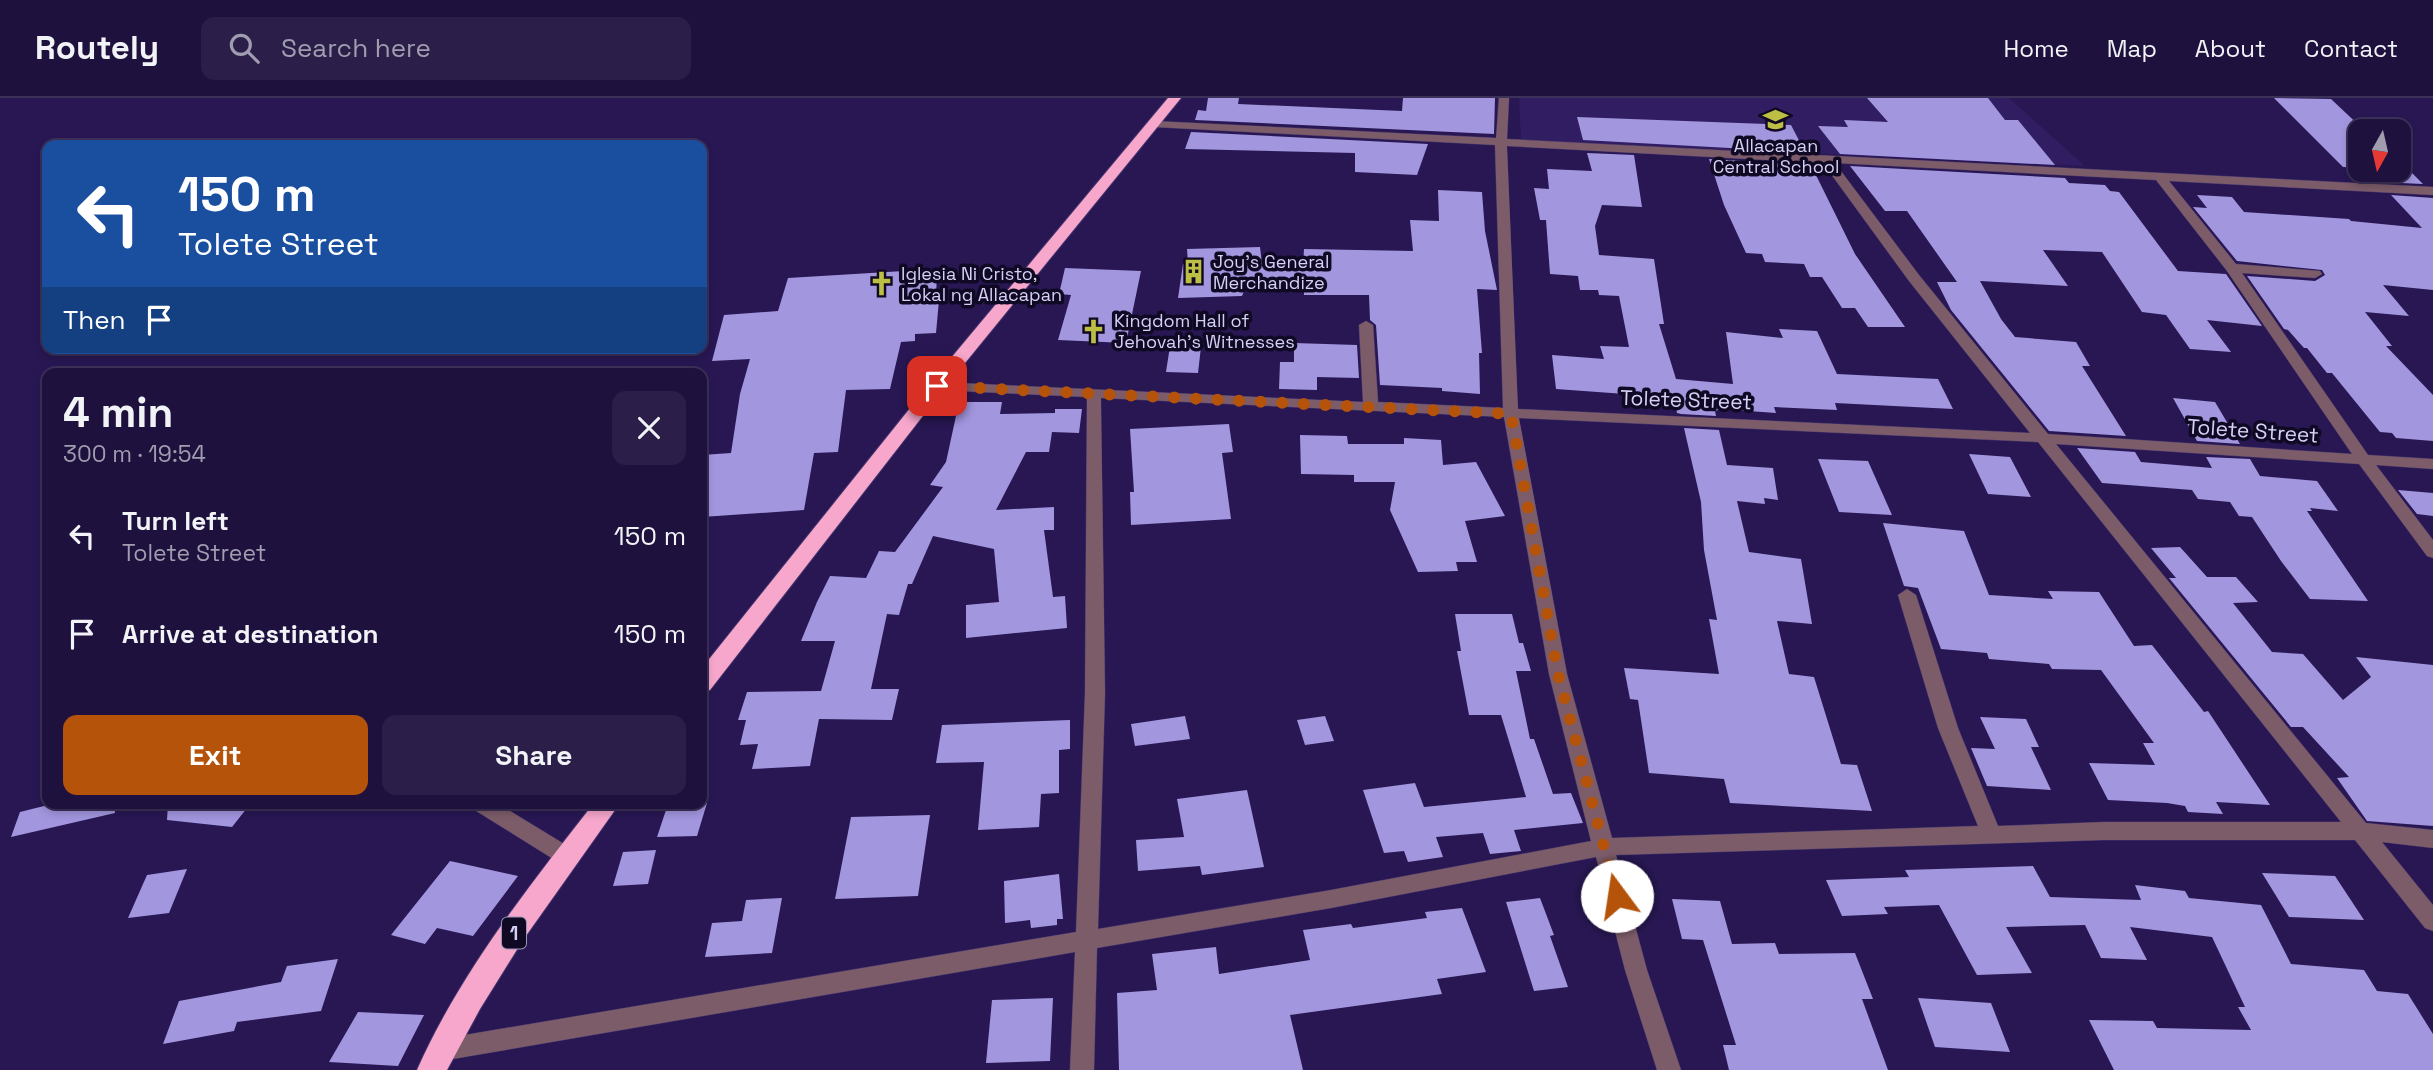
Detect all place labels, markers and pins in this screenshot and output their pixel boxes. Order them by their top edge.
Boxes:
school or university icon: Allacapan Central School [1762,105,1790,133]
place label: Allacapan Central School [1713,134,1839,178]
place label: Joy's General Merchandize [1213,250,1329,294]
building icon: Joy's General Merchandize [1179,258,1207,286]
place label: Iglesia Ni Cristo, Lokal ng Allacapan [901,262,1062,306]
church icon: Iglesia Ni Cristo, Lokal ng Allacapan [867,270,895,298]
place label: Kingdom Hall of Jehovah's Witnesses [1114,309,1295,353]
church icon: Kingdom Hall of Jehovah's Witnesses [1080,317,1108,345]
pin [907,356,967,416]

